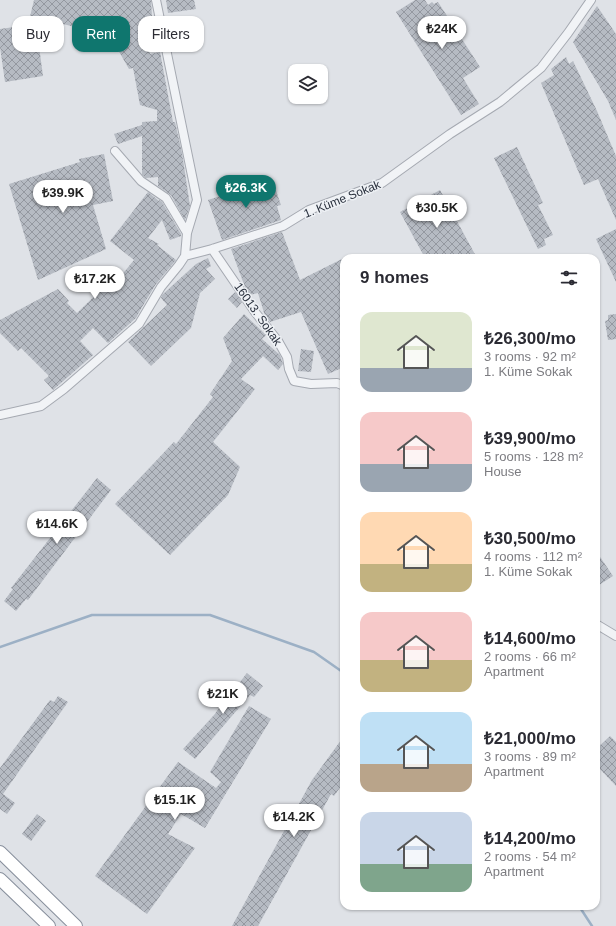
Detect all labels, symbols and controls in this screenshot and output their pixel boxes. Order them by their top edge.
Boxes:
chip: Buy [12,16,64,52]
chip: Rent [72,16,130,52]
chip: Filters [138,16,204,52]
pin: ₺24K [418,16,466,50]
text: ₺24K [426,21,458,36]
map controls [288,64,328,104]
button: layers [288,64,328,104]
pin: ₺26.3K [213,175,279,209]
street label: 1. Küme Sokak [302,177,383,221]
pin: ₺39.9K [30,180,96,214]
text: ₺26.3K [225,180,267,195]
text: ₺39.9K [42,185,84,200]
pin: ₺30.5K [404,195,470,229]
text: ₺30.5K [416,200,458,215]
pin: ₺17.2K [62,266,128,300]
icon: filters [558,267,580,289]
text: 9 homes [360,268,429,287]
text: ₺17.2K [74,271,116,286]
street label: 16013. Sokak [231,280,285,349]
icon: home [392,328,440,376]
text: ₺26,300/mo [484,329,576,348]
text: 3 rooms · 92 m² [484,349,576,364]
text: 1. Küme Sokak [484,364,572,379]
icon: home [392,428,440,476]
text: ₺39,900/mo [484,429,576,448]
text: 5 rooms · 128 m² [484,449,583,464]
text: House [484,464,522,479]
pin: ₺14.6K [24,511,90,545]
text: ₺14.6K [36,516,78,531]
icon: home [392,528,440,576]
text: ₺30,500/mo [484,529,576,548]
text: 4 rooms · 112 m² [484,549,582,564]
text: 1. Küme Sokak [484,564,572,579]
icon: home [392,628,440,676]
text: ₺14,600/mo [484,629,576,648]
text: 2 rooms · 66 m² [484,649,576,664]
text: Apartment [484,664,544,679]
pin: ₺21K [199,681,247,715]
text: ₺21K [207,686,239,701]
icon: home [392,728,440,776]
text: ₺21,000/mo [484,729,576,748]
text: 3 rooms · 89 m² [484,749,576,764]
text: Apartment [484,764,544,779]
pin: ₺15.1K [142,787,208,821]
text: ₺15.1K [154,792,196,807]
pin: ₺14.2K [261,804,327,838]
text: ₺14.2K [273,809,315,824]
icon: home [392,828,440,876]
text: ₺14,200/mo [484,829,576,848]
text: 2 rooms · 54 m² [484,849,576,864]
text: Apartment [484,864,544,879]

